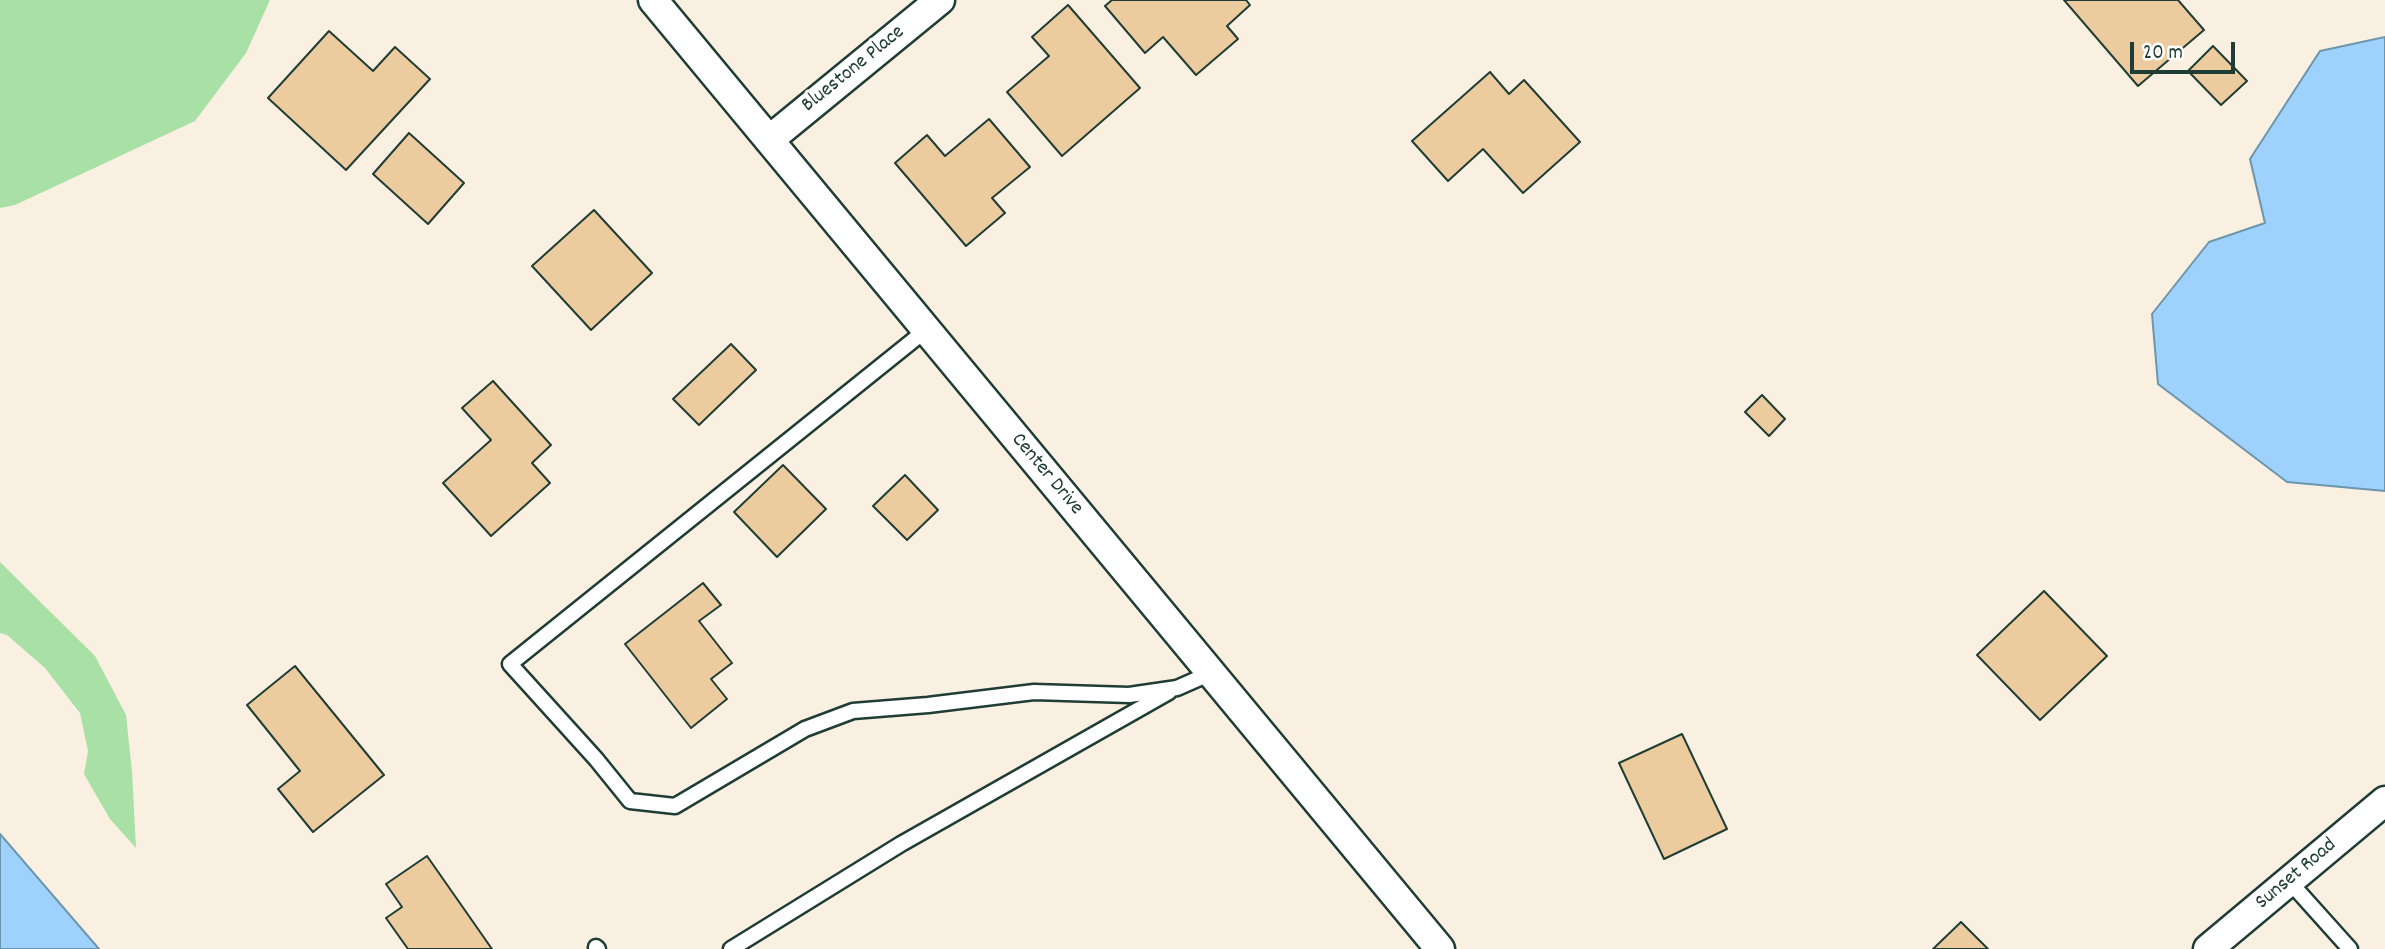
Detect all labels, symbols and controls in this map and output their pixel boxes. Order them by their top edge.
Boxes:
street label: Bluestone Place [798,21,910,119]
scale bar [2133,28,2238,72]
text: 20 m [2143,39,2183,69]
street label: Center Drive [1004,429,1088,521]
street label: Sunset Road [2251,834,2343,916]

